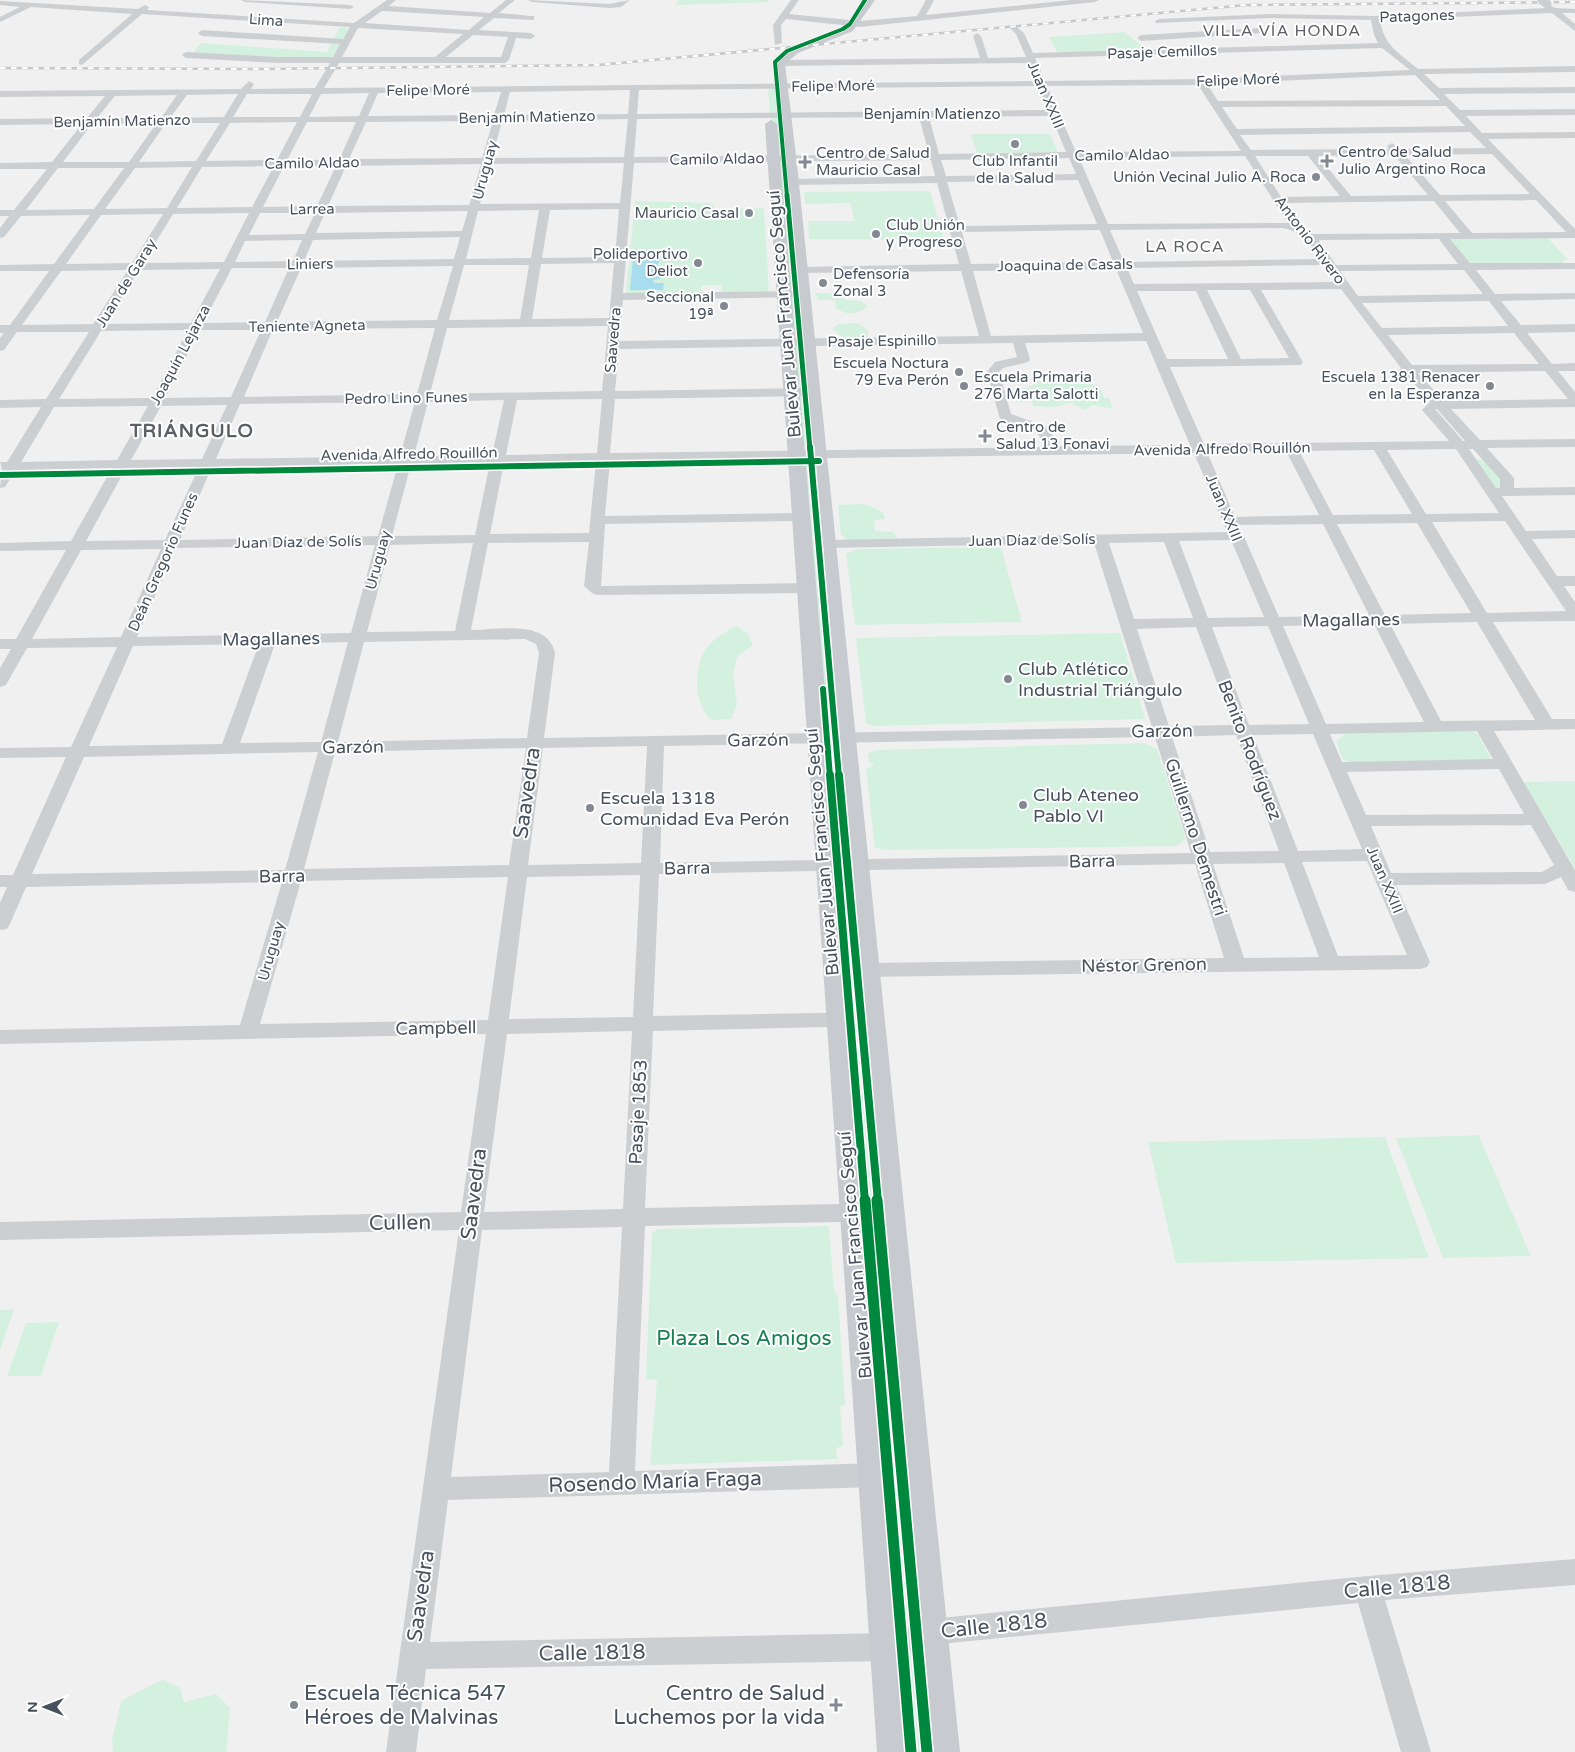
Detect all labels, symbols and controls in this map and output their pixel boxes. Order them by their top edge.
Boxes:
street label: Patagones [1379,6,1455,26]
street label: Lima [248,10,284,30]
district label: VILLA VÍA HONDA [1203,21,1361,41]
street label: Pasaje Cemillos [1107,41,1217,63]
street label: Juan XXIII [1024,59,1068,131]
street label: Felipe Moré [1196,70,1280,90]
street label: Felipe Moré [791,76,875,96]
street label: Felipe Moré [386,80,470,100]
street label: Benjamín Matienzo [863,105,1001,123]
street label: Benjamín Matienzo [458,107,596,127]
street label: Benjamín Matienzo [53,111,191,131]
street label: Uruguay [468,138,502,202]
marker: Club Infantil de la Salud [1009,138,1021,150]
place label: Centro de Salud Julio Argentino Roca [1338,143,1486,178]
place label: Centro de Salud Mauricio Casal [816,144,930,179]
street label: Camilo Aldao [1074,145,1170,165]
street label: Camilo Aldao [669,149,765,169]
place label: Club Infantil de la Salud [972,152,1058,187]
street label: Camilo Aldao [264,153,360,173]
marker: Centro de Salud Julio Argentino Roca [1320,154,1334,168]
marker: Centro de Salud Mauricio Casal [798,155,812,169]
place label: Unión Vecinal Julio A. Roca [1113,168,1306,186]
marker: Unión Vecinal Julio A. Roca [1310,171,1322,183]
street label: Bulevar Juan Francisco Seguí [762,189,806,439]
street label: Antonio Rivero [1271,192,1349,288]
street label: Larrea [289,200,335,218]
place label: Mauricio Casal [635,204,739,222]
marker: Mauricio Casal [743,207,755,219]
place label: Club Unión y Progreso [886,216,965,251]
marker: Club Unión y Progreso [870,228,882,240]
street label: Juan de Garay [92,235,160,331]
district label: LA ROCA [1145,237,1225,257]
place label: Polideportivo Deliot [593,245,688,280]
street label: Liniers [287,255,333,273]
street label: Joaquina de Casals [997,255,1133,275]
marker: Polideportivo Deliot [692,257,704,269]
place label: Defensoría Zonal 3 [833,265,910,300]
marker: Defensoría Zonal 3 [817,277,829,289]
place label: Seccional 19ª [646,288,714,323]
marker: Seccional 19ª [718,300,730,312]
street label: Joaquín Lejarza [146,302,214,408]
street label: Saavedra [601,306,625,374]
street label: Teniente Agneta [248,316,366,336]
street label: Pasaje Espinillo [827,331,937,351]
place label: Escuela Noctura 79 Eva Perón [833,354,949,389]
marker: Escuela Noctura 79 Eva Perón [953,366,965,378]
place label: Escuela Primaria 276 Marta Salotti [974,368,1099,403]
place label: Escuela 1381 Renacer en la Esperanza [1321,368,1480,403]
marker: Escuela Primaria 276 Marta Salotti [958,380,970,392]
marker: Escuela 1381 Renacer en la Esperanza [1484,380,1496,392]
street label: Pedro Lino Funes [344,388,468,408]
place label: Centro de Salud 13 Fonavi [996,418,1109,453]
district label: TRIÁNGULO [129,419,254,442]
marker: Centro de Salud 13 Fonavi [978,429,992,443]
street label: Avenida Alfredo Rouillón [1133,438,1311,460]
street label: Avenida Alfredo Rouillón [320,443,498,465]
street label: Juan XXIII [1202,472,1246,544]
street label: Deán Gregorio Funes [124,490,202,634]
street label: Uruguay [361,528,395,592]
street label: Juan Díaz de Solís [968,530,1096,550]
street label: Juan Díaz de Solís [234,532,362,552]
street label: Magallanes [1302,608,1400,632]
street label: Magallanes [222,627,320,651]
place label: Club Atlético Industrial Triángulo [1018,658,1182,701]
marker: Club Atlético Industrial Triángulo [1002,673,1014,685]
street label: Benito Rodríguez [1213,677,1287,823]
street label: Garzón [1131,719,1193,743]
street label: Bulevar Juan Francisco Seguí [800,727,844,977]
street label: Garzón [727,728,789,752]
street label: Garzón [322,735,384,759]
street label: Saavedra [508,746,546,840]
street label: Guillermo Demestri [1160,756,1232,918]
place label: Club Ateneo Pablo VI [1033,784,1139,827]
place label: Escuela 1318 Comunidad Eva Perón [600,787,790,830]
marker: Club Ateneo Pablo VI [1017,799,1029,811]
marker: Escuela 1318 Comunidad Eva Perón [584,802,596,814]
street label: Juan XXIII [1363,844,1407,916]
street label: Barra [1069,850,1115,872]
street label: Barra [664,857,710,879]
street label: Barra [259,865,305,887]
street label: Uruguay [254,919,288,983]
street label: Néstor Grenon [1081,953,1207,977]
street label: Campbell [395,1016,477,1040]
street label: Pasaje 1853 [624,1059,652,1165]
street label: Bulevar Juan Francisco Seguí [833,1130,877,1380]
street label: Saavedra [456,1147,492,1241]
street label: Cullen [369,1210,431,1236]
park label: Plaza Los Amigos [656,1326,832,1351]
street label: Rosendo María Fraga [548,1466,762,1498]
street label: Saavedra [402,1549,440,1643]
street label: Calle 1818 [1343,1570,1451,1604]
street label: Calle 1818 [940,1608,1048,1644]
street label: Calle 1818 [538,1640,646,1666]
place label: Escuela Técnica 547 Héroes de Malvinas [304,1681,506,1730]
place label: Centro de Salud Luchemos por la vida [613,1681,825,1730]
north arrow [20,1682,70,1732]
marker: Centro de Salud Luchemos por la vida [829,1698,843,1712]
marker: Escuela Técnica 547 Héroes de Malvinas [288,1699,300,1711]
text: N [24,1701,41,1713]

